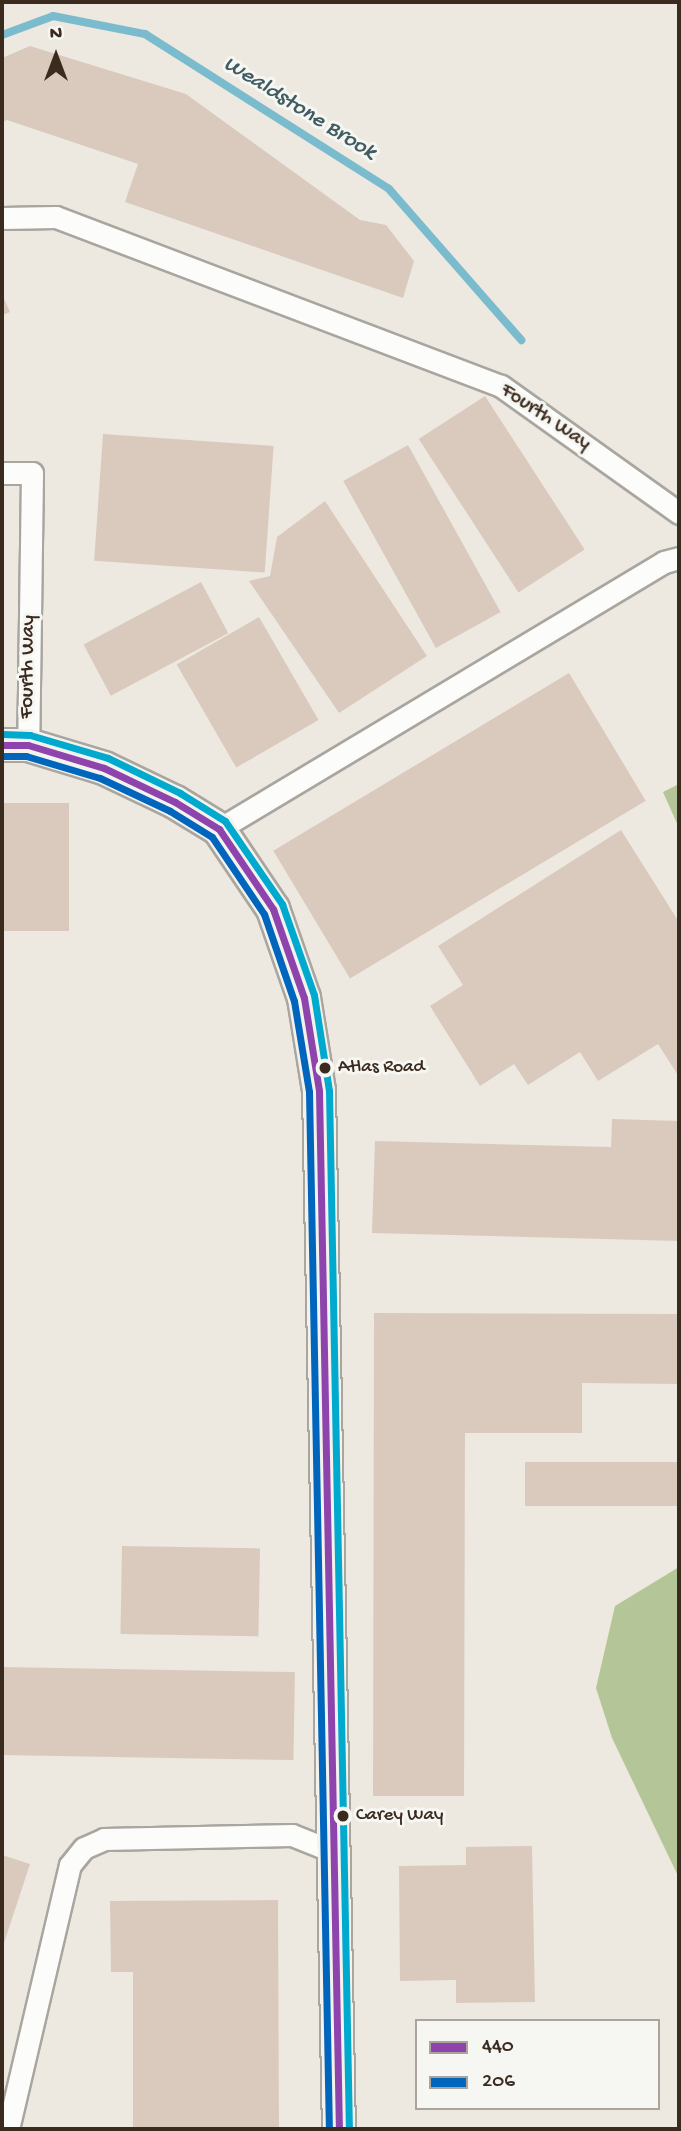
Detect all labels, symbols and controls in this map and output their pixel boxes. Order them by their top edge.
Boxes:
north arrow [21,21,91,91]
text: N [50,23,62,46]
water label: Wealdstone Brook [218,51,380,167]
street label: Fourth Way [495,379,595,457]
street label: Fourth Way [15,615,43,719]
place label: Atlas Road [338,1057,425,1079]
marker: Atlas Road [318,1061,332,1075]
place label: Carey Way [356,1805,443,1827]
marker: Carey Way [336,1809,350,1823]
legend [415,2019,660,2110]
text: 440 [482,2035,514,2060]
text: 206 [482,2070,515,2095]

